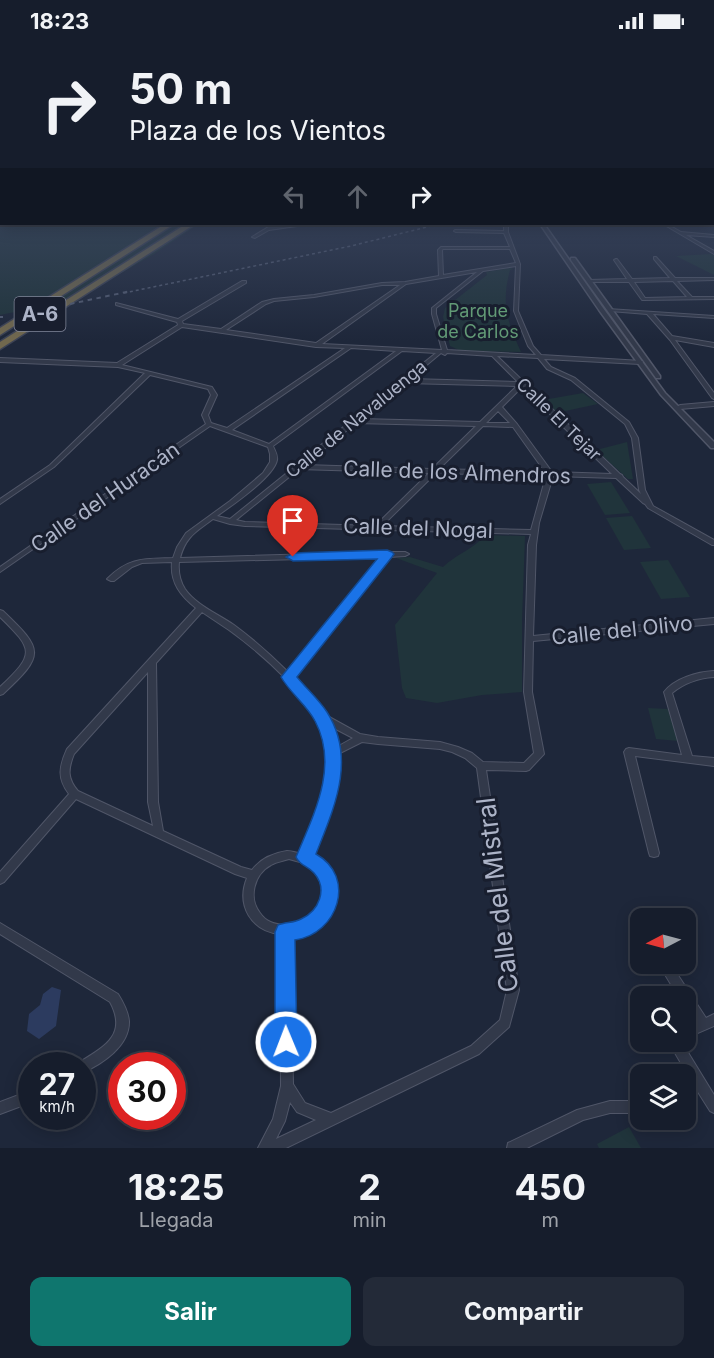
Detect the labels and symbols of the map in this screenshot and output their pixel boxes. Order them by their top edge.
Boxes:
road number: A-6 [15,297,66,331]
park label: Parque de Carlos [437,300,519,342]
street label: Calle de Navaluenga [281,356,431,482]
street label: Calle El Tejar [512,373,606,465]
street label: Calle del Huracán [26,436,184,558]
street label: Calle de los Almendros [343,456,571,488]
pin [267,495,318,557]
street label: Calle del Nogal [343,513,493,543]
street label: Calle del Olivo [550,610,694,650]
street label: Calle del Mistral [470,796,524,994]
north arrow [630,908,696,974]
position arrow [254,1010,318,1074]
speed limit sign: 30 [108,1052,186,1130]

